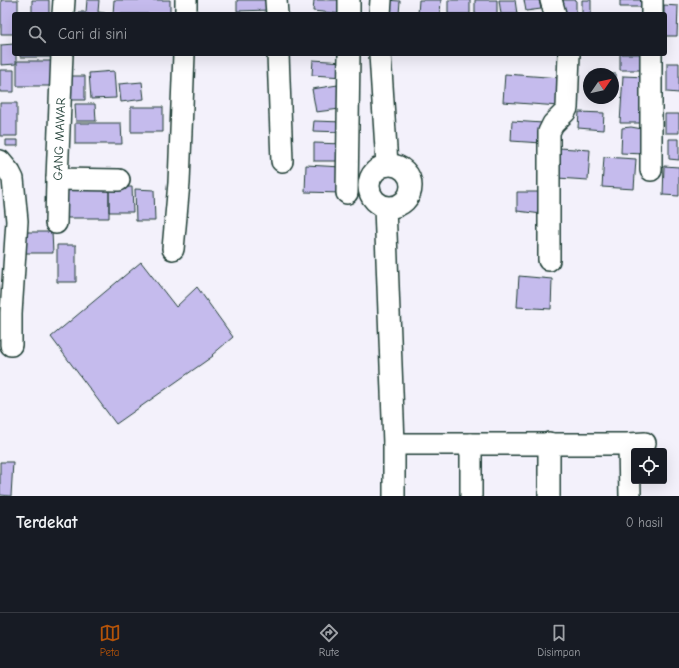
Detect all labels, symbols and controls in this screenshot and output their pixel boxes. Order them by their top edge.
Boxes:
search box [12,12,667,56]
icon: search [26,23,48,45]
text: Cari di sini [58,25,127,43]
north arrow [583,68,619,104]
street label: GANG MAWAR [50,97,68,181]
map controls [631,448,667,484]
button: locate [631,448,667,484]
text: Terdekat [16,513,78,532]
text: 0 hasil [626,515,663,530]
tab: Peta [99,622,121,659]
tab: Rute [318,622,340,659]
tab: Disimpan [537,622,580,659]

